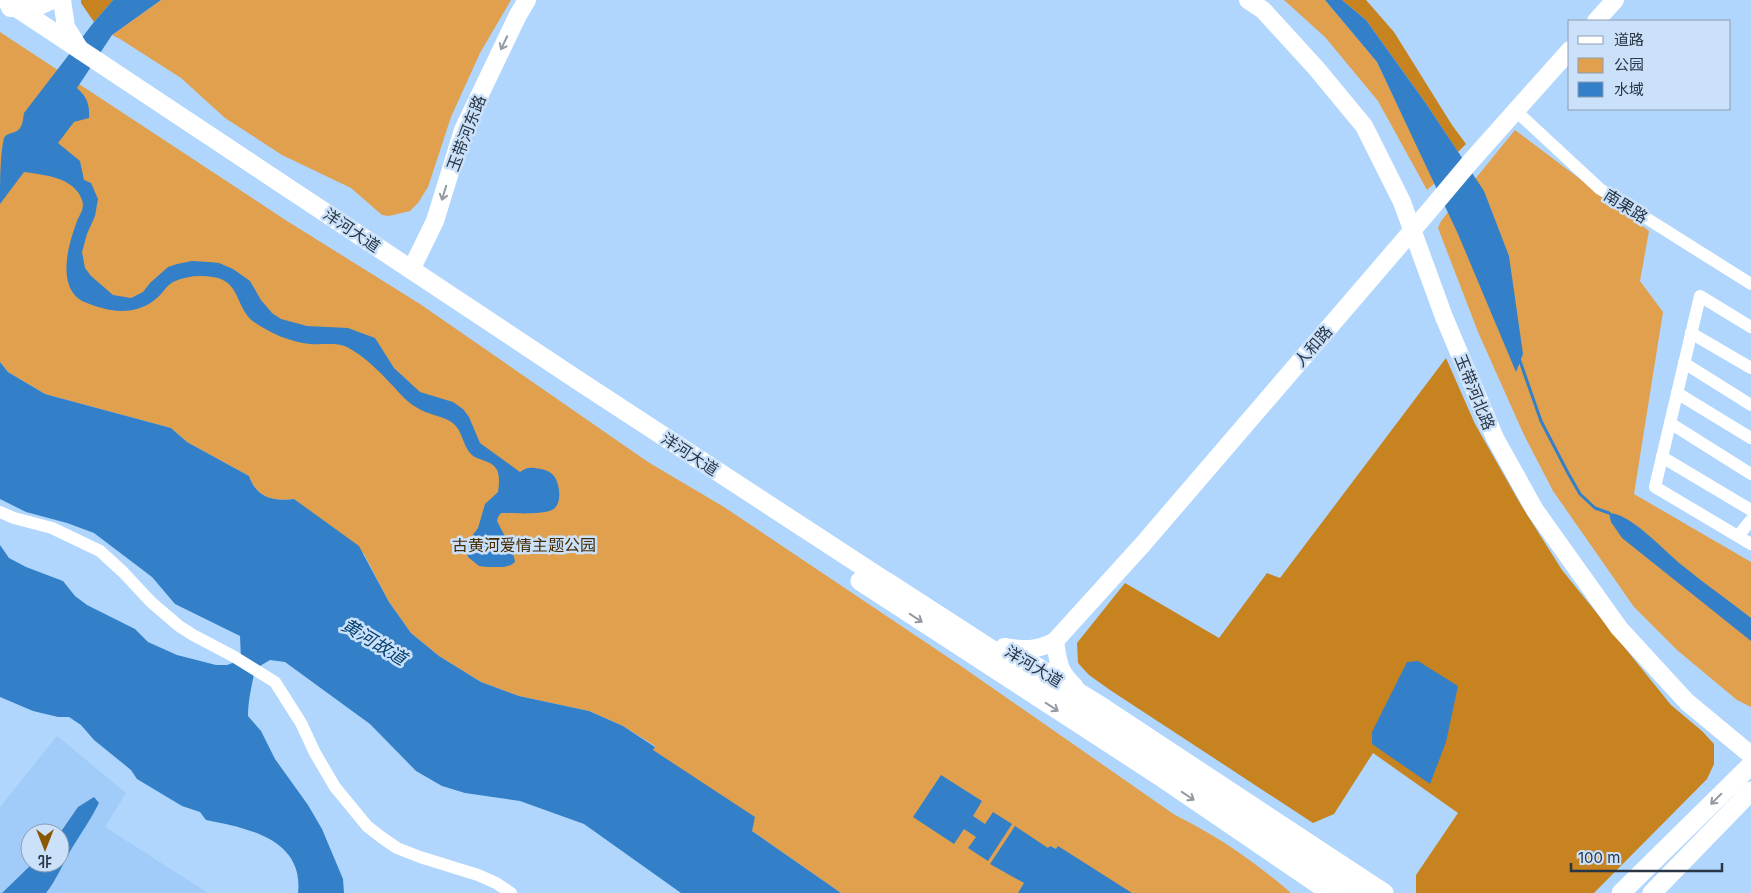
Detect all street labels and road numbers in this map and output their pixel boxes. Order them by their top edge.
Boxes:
street label: 玉带河东路 [442,92,490,174]
street label: 南果路 [1600,185,1652,227]
street label: 洋河大道 [320,204,384,256]
street label: 人和路 [1290,321,1336,371]
street label: 玉带河北路 [1451,351,1499,433]
street label: 洋河大道 [658,428,722,480]
street label: 洋河大道 [1001,641,1067,691]

